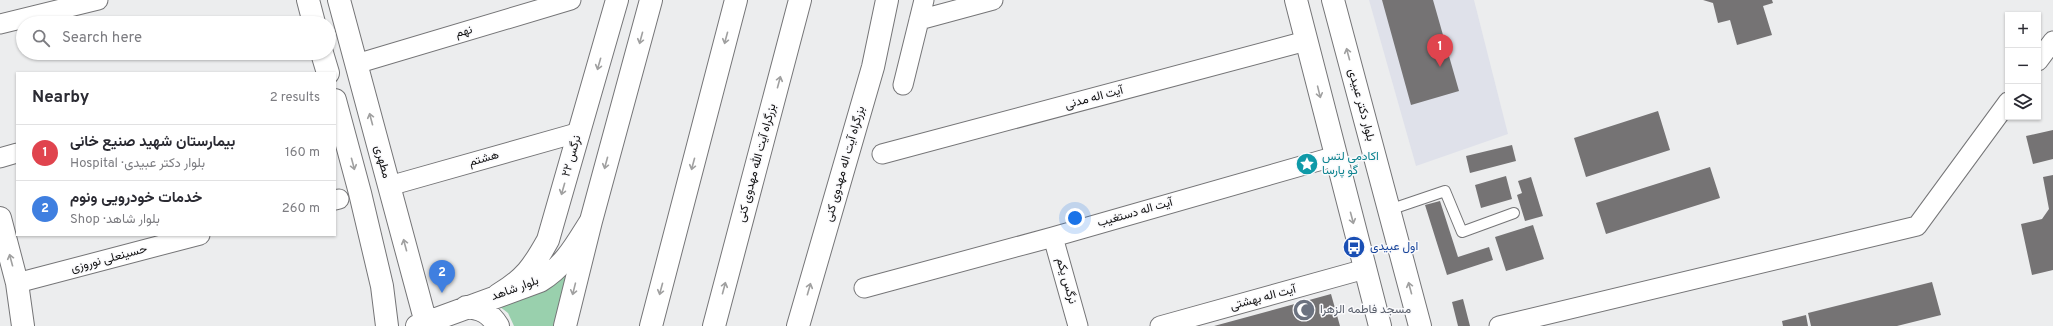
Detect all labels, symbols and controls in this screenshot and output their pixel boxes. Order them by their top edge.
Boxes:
map controls [2005,12,2041,120]
button: + [2005,12,2041,48]
search box [16,16,336,60]
street label: نهم [454,22,474,42]
icon: search [30,27,52,49]
text: Search here [62,29,142,48]
one-way arrow [636,31,644,44]
one-way arrow [722,31,730,44]
pin: 1 [1427,34,1453,67]
one-way arrow [1344,48,1351,61]
button: − [2005,48,2041,84]
one-way arrow [595,58,602,71]
street label: بلوار دکتر عبیدی [1344,67,1378,143]
one-way arrow [776,75,783,88]
street label: آیت اله مدنی [1063,82,1126,113]
button: layers [2005,84,2041,120]
one-way arrow [1316,85,1324,98]
text: Nearby [32,87,89,109]
text: 2 results [270,90,320,106]
street label: بزرگراه آیت الله مهدوی کنی [733,102,781,224]
street label: بزرگراه آیت اله مهدوی کنی [821,104,869,224]
one-way arrow [367,113,374,126]
text: بیمارستان شهید صنیع خانی [70,133,235,152]
street label: نرگس ۲۲ [558,133,586,179]
street label: مطهری [370,144,394,180]
text: 1 [42,145,48,161]
text: 160 m [285,145,320,161]
street label: هشتم [467,147,501,171]
place label: اکادمی لتس گو پارسا [1322,149,1379,179]
place icon: اکادمی لتس گو پارسا [1294,151,1320,177]
text: Hospital · بلوار دکتر عبیدی [70,156,205,172]
one-way arrow [602,156,610,169]
one-way arrow [689,157,697,170]
one-way arrow [349,158,357,171]
one-way arrow [559,183,566,196]
text: خدمات خودرویی ونوم [70,189,202,208]
street label: آیت اله دستغیب [1095,194,1176,231]
text: 2 [41,201,49,217]
text: 260 m [282,201,320,217]
your location [1065,208,1085,228]
one-way arrow [1349,211,1356,224]
text: Shop · بلوار شاهد [70,212,160,228]
bus stop icon: اول عبیدی [1341,234,1367,260]
one-way arrow [401,239,408,252]
place label: اول عبیدی [1370,239,1418,255]
street label: حسینعلی نوروزی [69,241,149,277]
one-way arrow [7,254,14,267]
street label: نرگس یکم [1052,256,1080,306]
pin: 2 [429,260,455,293]
street label: بلوار شاهد [489,273,541,305]
street label: آیت اله بهشتی [1228,281,1299,314]
one-way arrow [570,282,578,295]
one-way arrow [656,282,664,295]
one-way arrow [721,282,728,295]
one-way arrow [806,282,813,295]
one-way arrow [1406,282,1413,295]
mosque icon: مسجد فاطمه الزهرا [1291,297,1317,323]
place label: مسجد فاطمه الزهرا [1320,302,1411,318]

